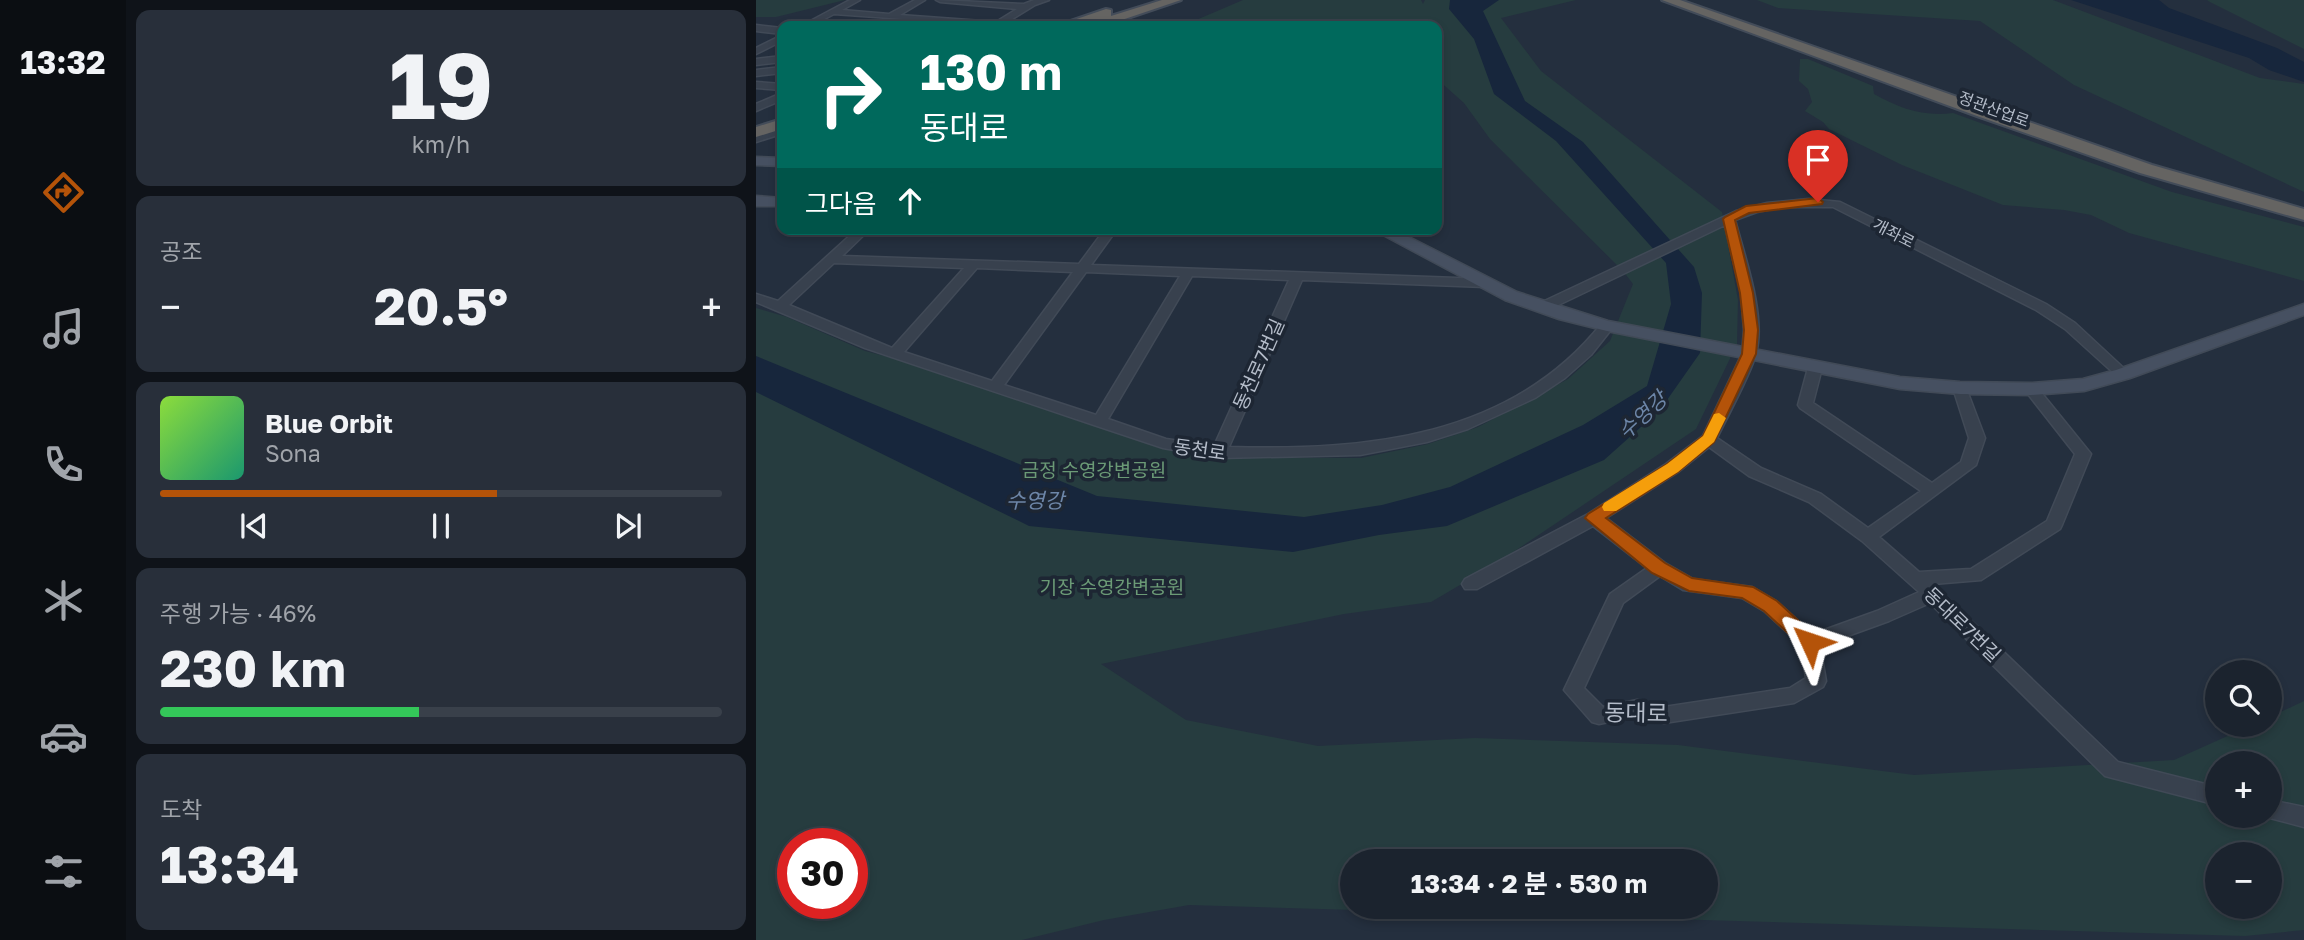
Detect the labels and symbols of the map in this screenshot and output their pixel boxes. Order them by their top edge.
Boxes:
street label: 정관산업로 [1956,87,2032,131]
pin [1788,130,1848,202]
street label: 개좌로 [1870,214,1918,252]
street label: 동천로7번길 [1228,315,1288,413]
water label: 수영강 [1612,384,1674,444]
street label: 동천로 [1172,434,1228,464]
park label: 금정 수영강변공원 [1022,458,1166,481]
water label: 수영강 [1006,487,1067,513]
park label: 기장 수영강변공원 [1040,575,1184,598]
street label: 동대로7번길 [1920,582,2006,666]
position arrow [1773,605,1847,679]
street label: 동대로 [1604,697,1668,727]
speed limit sign: 30 [777,828,868,919]

